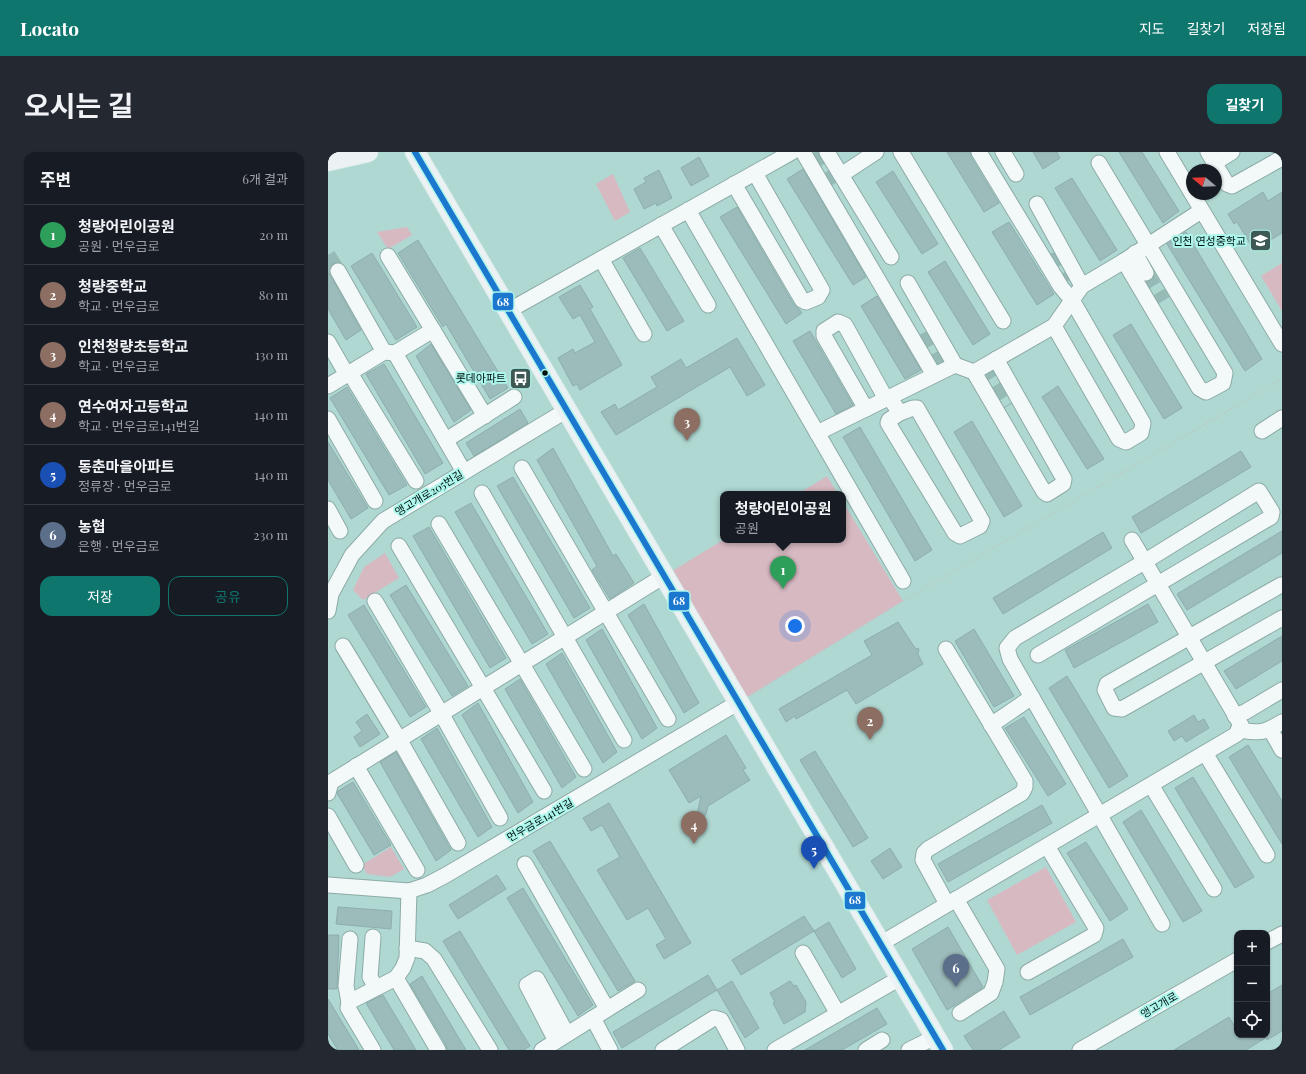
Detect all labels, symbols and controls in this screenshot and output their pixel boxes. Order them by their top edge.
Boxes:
text: Locato [20,15,79,41]
text: 지도 [1139,19,1165,38]
text: 길찾기 [1187,19,1225,38]
text: 저장됨 [1247,19,1286,38]
button: 길찾기 [1207,84,1282,124]
text: 오시는 길 [24,86,134,123]
north arrow [1186,164,1222,200]
text: 주변 [40,168,71,190]
text: 6개 결과 [242,170,288,187]
text: 청량어린이공원 [78,216,175,236]
text: 1 [51,226,55,243]
text: 20 m [259,226,288,243]
school or university icon: 인천 연성중학교 [1248,228,1274,254]
place label: 인천 연성중학교 [1172,233,1246,248]
text: 공원 · 먼우금로 [78,237,160,254]
text: 청량중학교 [78,276,147,296]
text: 2 [50,286,56,303]
text: 80 m [259,286,288,303]
line badge: 68 [492,292,514,311]
text: 68 [497,294,509,309]
text: 학교 · 먼우금로 [78,297,160,314]
text: 인천청량초등학교 [78,336,188,356]
text: 3 [50,346,56,363]
text: 130 m [255,346,288,363]
text: 학교 · 먼우금로 [78,357,160,374]
bus stop icon: 롯데아파트 [508,365,534,391]
unlabelled marker [540,368,550,378]
place label: 롯데아파트 [455,370,506,385]
text: 연수여자고등학교 [78,396,188,416]
text: 4 [50,406,56,423]
text: 140 m [254,406,288,423]
pin: 3 [674,408,700,441]
text: 학교 · 먼우금로141번길 [78,417,200,434]
text: 동춘마을아파트 [78,456,175,476]
text: 5 [50,466,56,483]
text: 140 m [254,466,288,483]
street label: 앵고개로205번길 [392,466,466,519]
text: 정류장 · 먼우금로 [78,477,172,494]
popup [720,491,846,543]
text: 청량어린이공원 [735,498,831,518]
text: 농협 [78,516,106,536]
text: 공원 [735,519,759,536]
text: 6 [49,526,57,543]
text: 230 m [253,526,288,543]
text: 은행 · 먼우금로 [78,537,160,554]
pin: 1 [770,556,796,589]
button: 저장 [40,576,160,616]
button: 공유 [168,576,288,616]
line badge: 68 [668,591,690,611]
text: 68 [673,593,685,608]
your location [785,616,805,636]
pin: 2 [857,707,883,740]
street label: 먼우금로141번길 [504,794,576,845]
pin: 4 [681,811,707,844]
pin: 5 [801,836,827,869]
line badge: 68 [844,891,866,910]
text: 68 [849,892,861,907]
map controls [1234,930,1270,1038]
button: + [1234,930,1270,966]
pin: 6 [943,954,969,987]
button: − [1234,966,1270,1002]
street label: 앵고개로 [1137,988,1180,1021]
button: locate [1234,1002,1270,1038]

